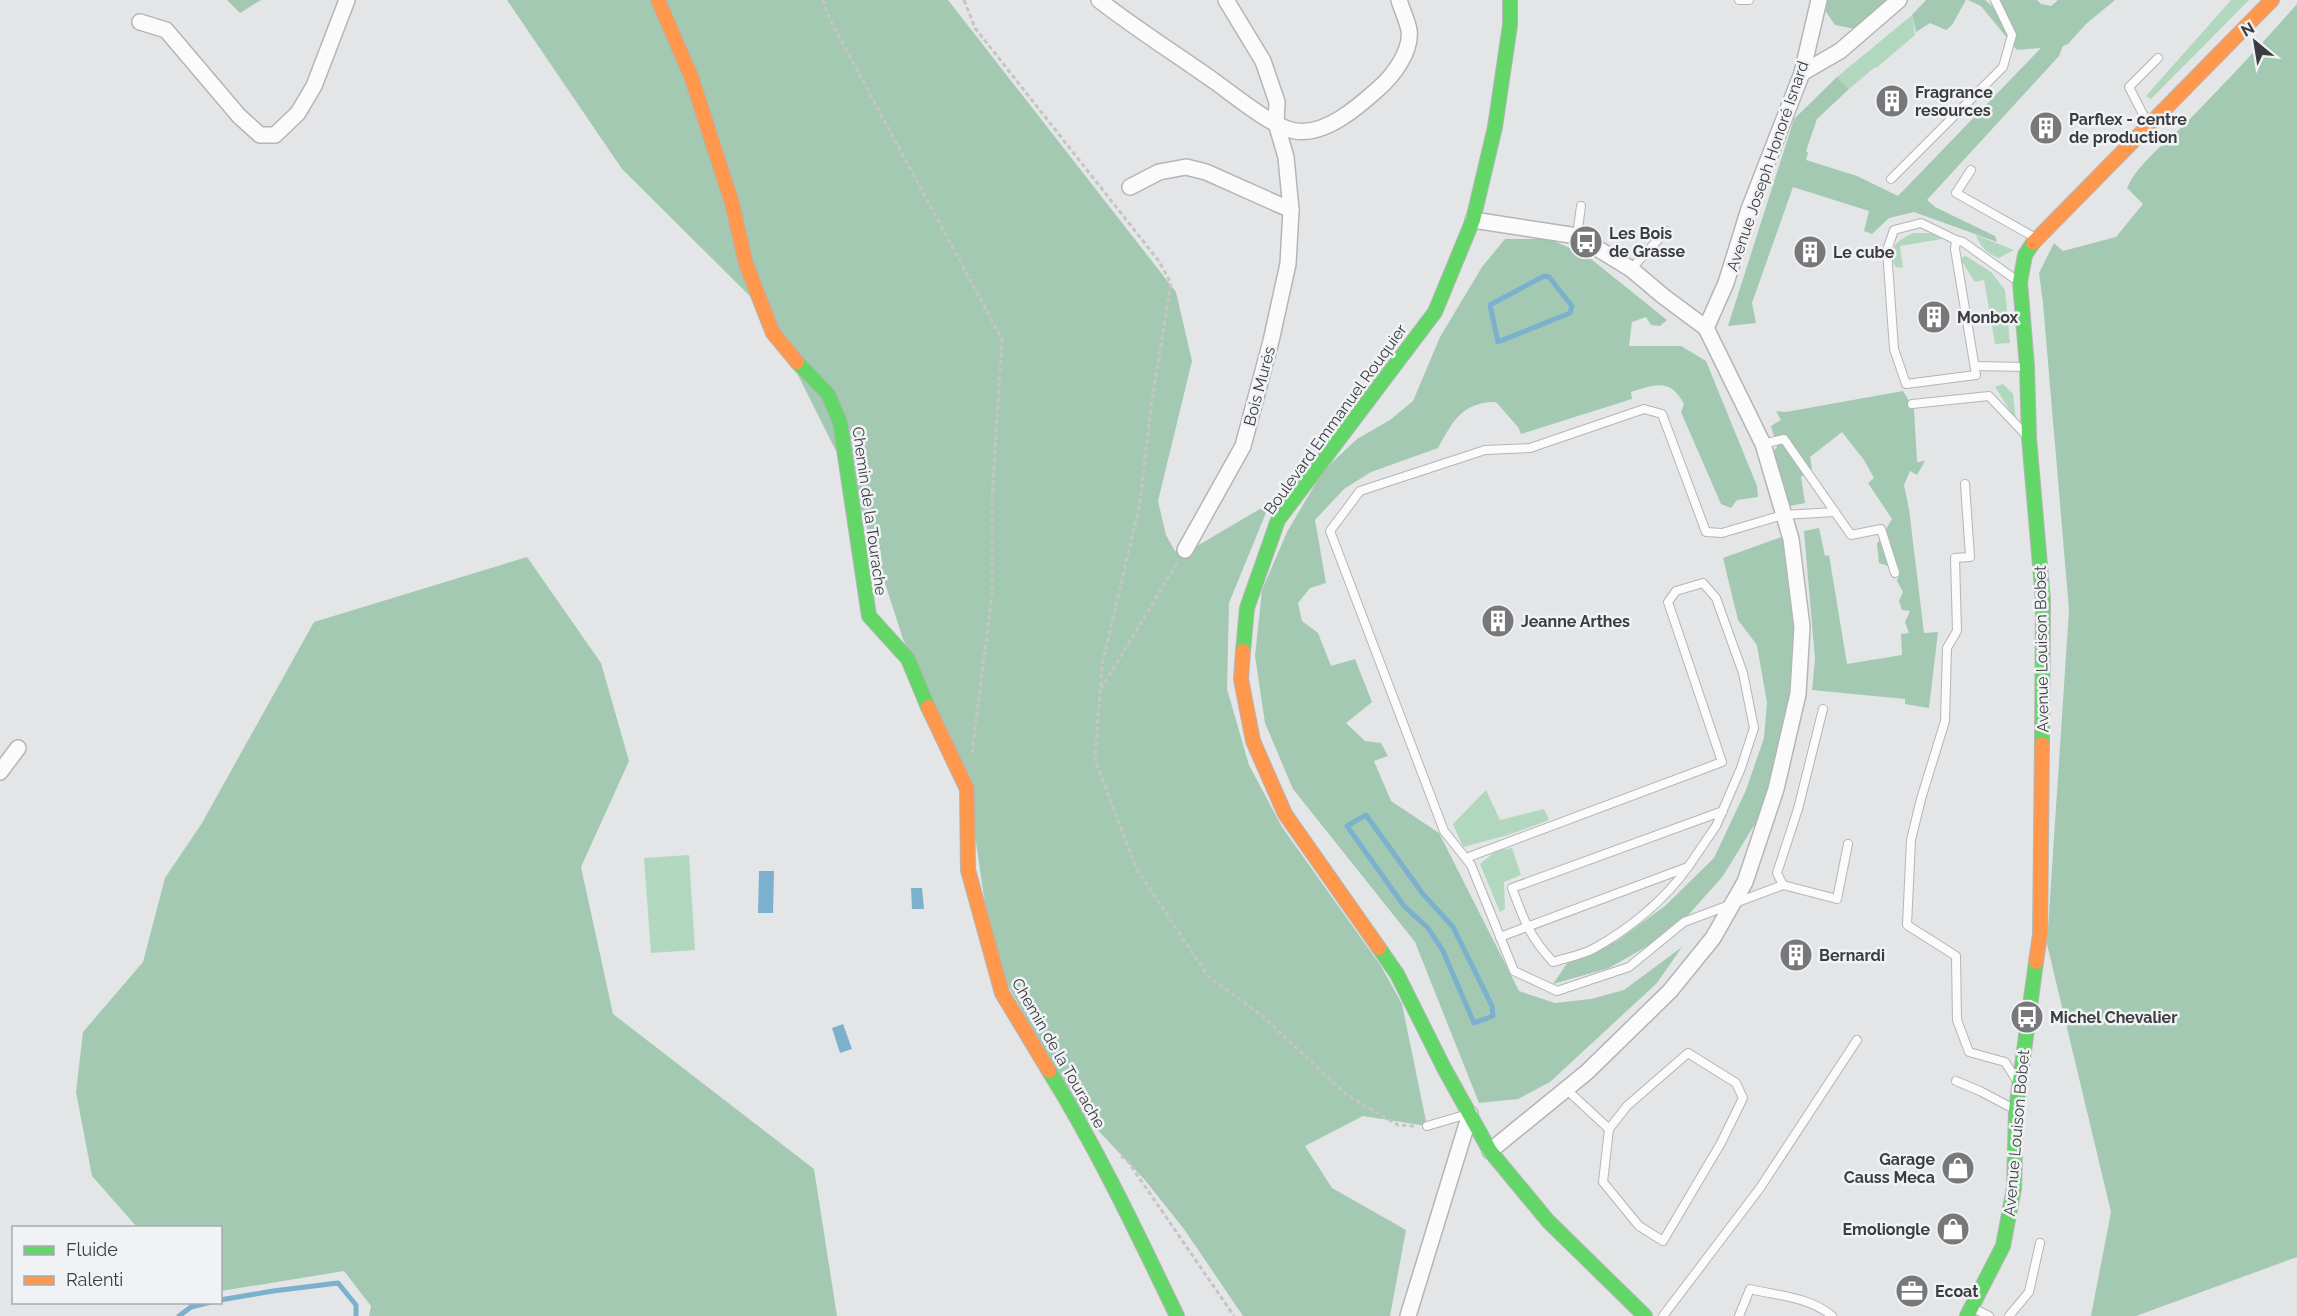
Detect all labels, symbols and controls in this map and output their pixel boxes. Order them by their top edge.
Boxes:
north arrow [2225,12,2285,72]
text: N [2238,18,2258,41]
street label: Avenue Joseph Honoré Isnard [1722,58,1812,274]
building icon: Fragrance resources [1874,83,1910,119]
place label: Fragrance resources [1915,83,1993,120]
building icon: Parflex - centre de production [2028,110,2064,146]
place label: Parflex - centre de production [2069,110,2187,147]
bus stop icon: Les Bois de Grasse [1568,224,1604,260]
place label: Les Bois de Grasse [1609,224,1685,261]
building icon: Le cube [1792,234,1828,270]
place label: Le cube [1833,243,1895,262]
building icon: Monbox [1916,299,1952,335]
place label: Monbox [1957,308,2019,327]
street label: Boulevard Emmanuel Rouquier [1260,320,1411,518]
street label: Bois Murés [1240,344,1279,428]
street label: Chemin de la Tourache [848,425,891,597]
street label: Avenue Louison Bobet [2031,565,2052,733]
building icon: Jeanne Arthes [1480,603,1516,639]
place label: Jeanne Arthes [1521,612,1630,631]
building icon: Bernardi [1778,937,1814,973]
place label: Bernardi [1819,946,1885,965]
street label: Chemin de la Tourache [1008,975,1109,1132]
bus stop icon: Michel Chevalier [2009,999,2045,1035]
place label: Michel Chevalier [2050,1008,2177,1027]
street label: Avenue Louison Bobet [2000,1048,2033,1217]
place label: Garage Causs Meca [1844,1150,1935,1187]
shop icon: Garage Causs Meca [1940,1150,1976,1186]
shop icon: Emoliongle [1935,1211,1971,1247]
place label: Emoliongle [1843,1220,1930,1239]
legend [12,1226,222,1304]
text: Fluide [66,1239,118,1260]
text: Ralenti [66,1269,123,1290]
office icon: Ecoat [1894,1273,1930,1309]
place label: Ecoat [1935,1282,1978,1301]

